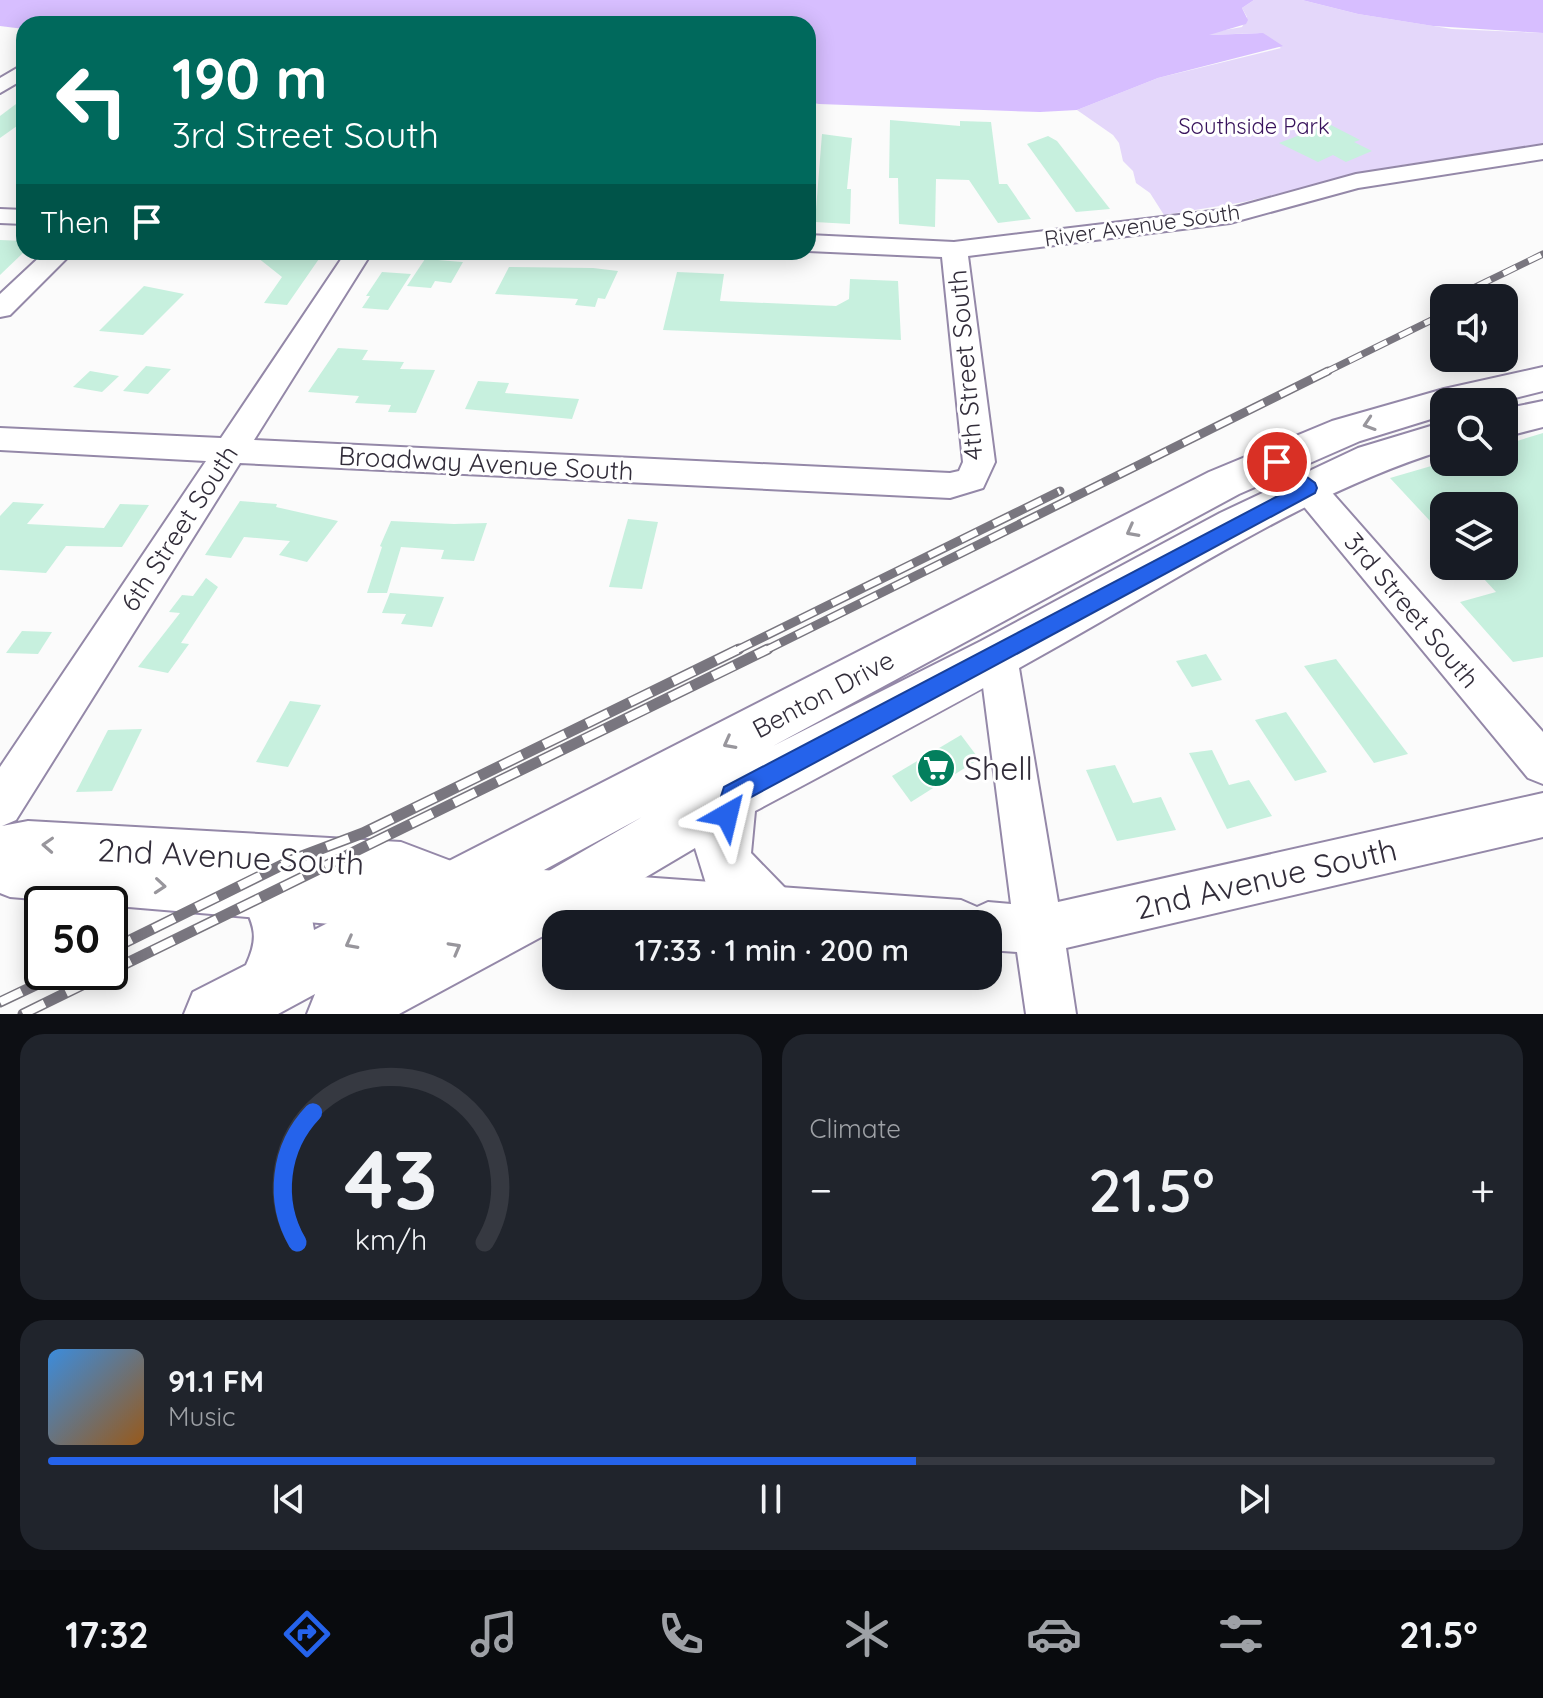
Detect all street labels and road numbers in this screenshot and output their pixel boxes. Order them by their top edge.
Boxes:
street label: River Avenue South [1042,197,1242,253]
street label: 4th Street South [940,268,990,462]
street label: 6th Street South [113,439,245,617]
street label: Broadway Avenue South [338,439,634,487]
street label: 3rd Street South [1337,526,1487,694]
street label: Benton Drive [747,643,899,745]
street label: 2nd Avenue South [1131,828,1401,928]
street label: 2nd Avenue South [97,829,365,883]

